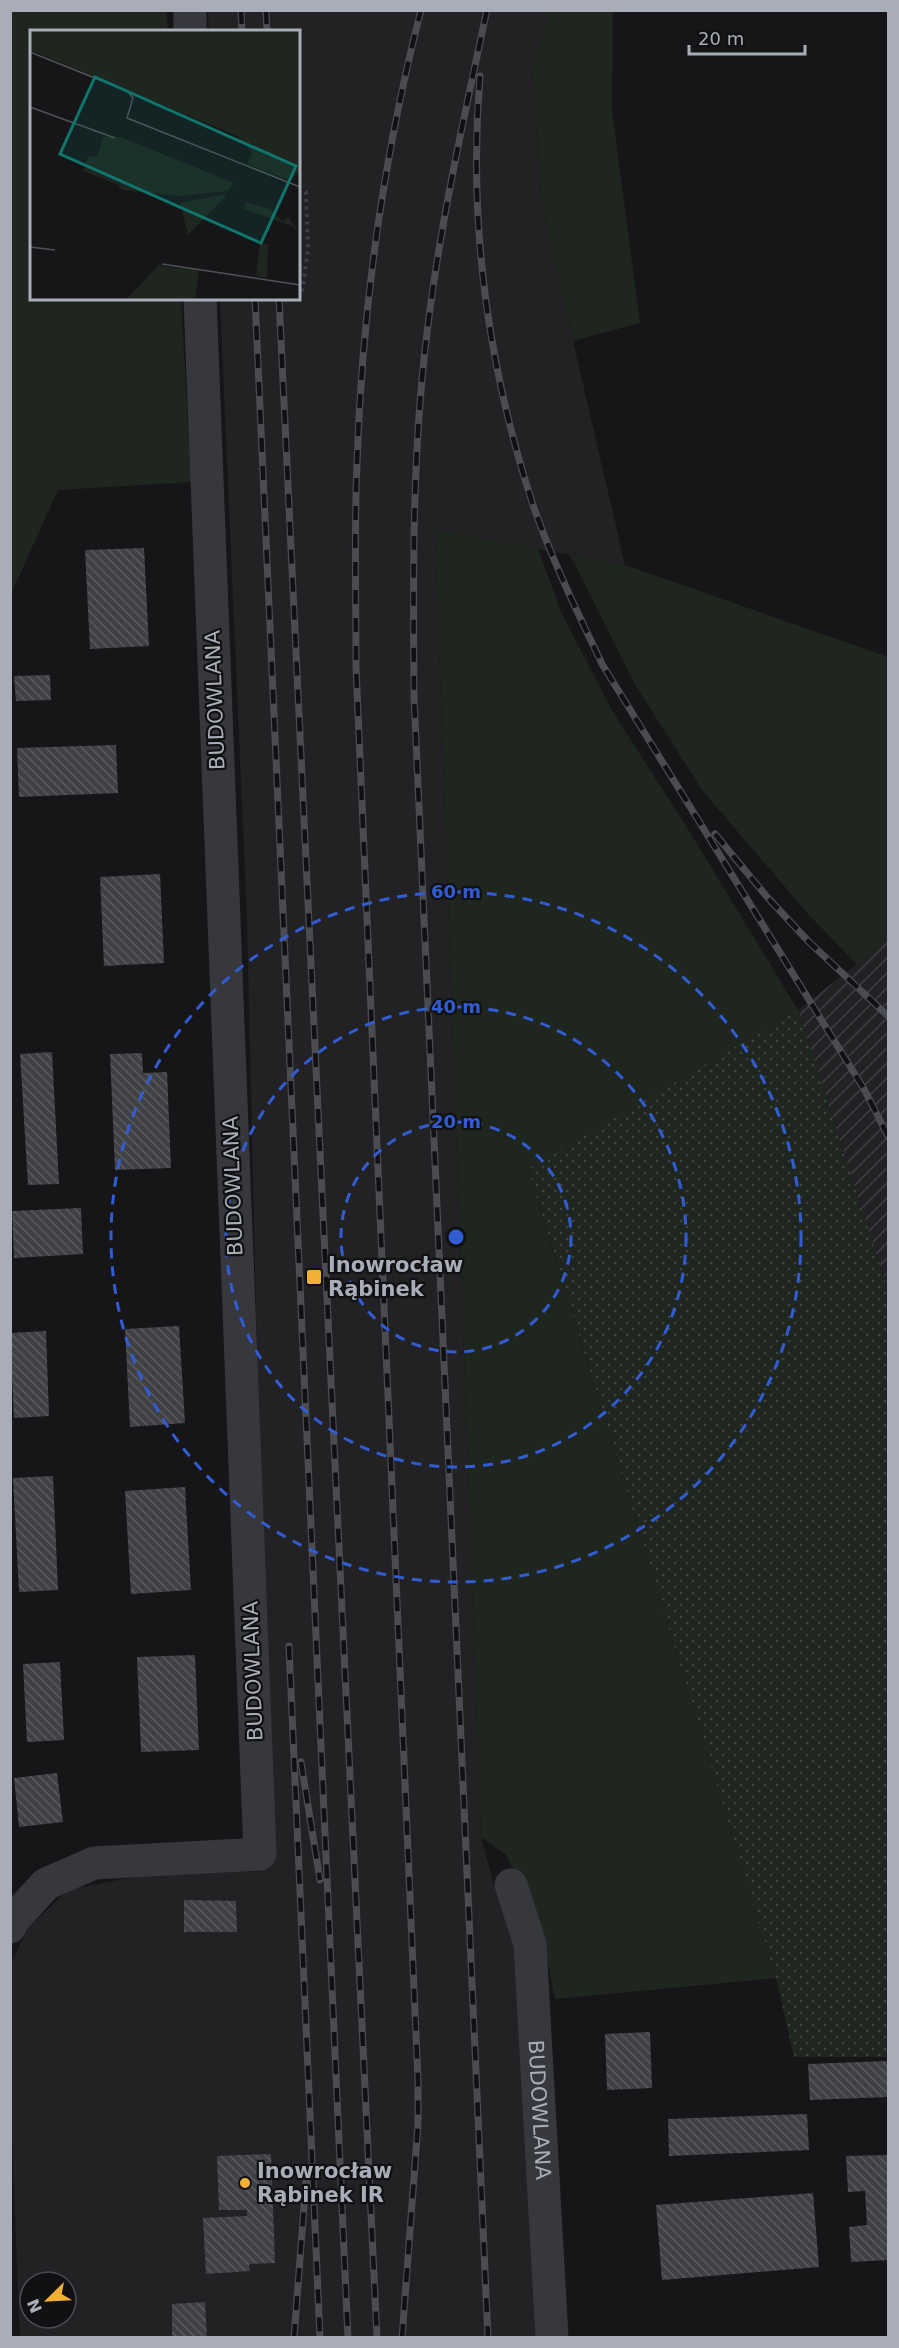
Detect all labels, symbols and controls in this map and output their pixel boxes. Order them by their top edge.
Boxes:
scale bar [689,18,804,56]
text: 20 m [698,28,744,49]
inset map [30,30,300,300]
street label: BUDOWLANA [201,629,229,770]
text: 60 m [431,881,481,902]
text: 40 m [431,996,481,1017]
text: 20 m [431,1111,481,1132]
street label: BUDOWLANA [219,1115,247,1256]
centre of rings [446,1227,466,1247]
place label: Inowrocław Rąbinek [328,1253,463,1301]
marker: Inowrocław Rąbinek [305,1268,323,1286]
street label: BUDOWLANA [239,1600,267,1741]
street label: BUDOWLANA [523,2039,555,2181]
place label: Inowrocław Rąbinek IR [257,2159,392,2207]
marker: Inowrocław Rąbinek IR [238,2176,252,2190]
north arrow [18,2270,78,2330]
text: N [23,2296,46,2316]

